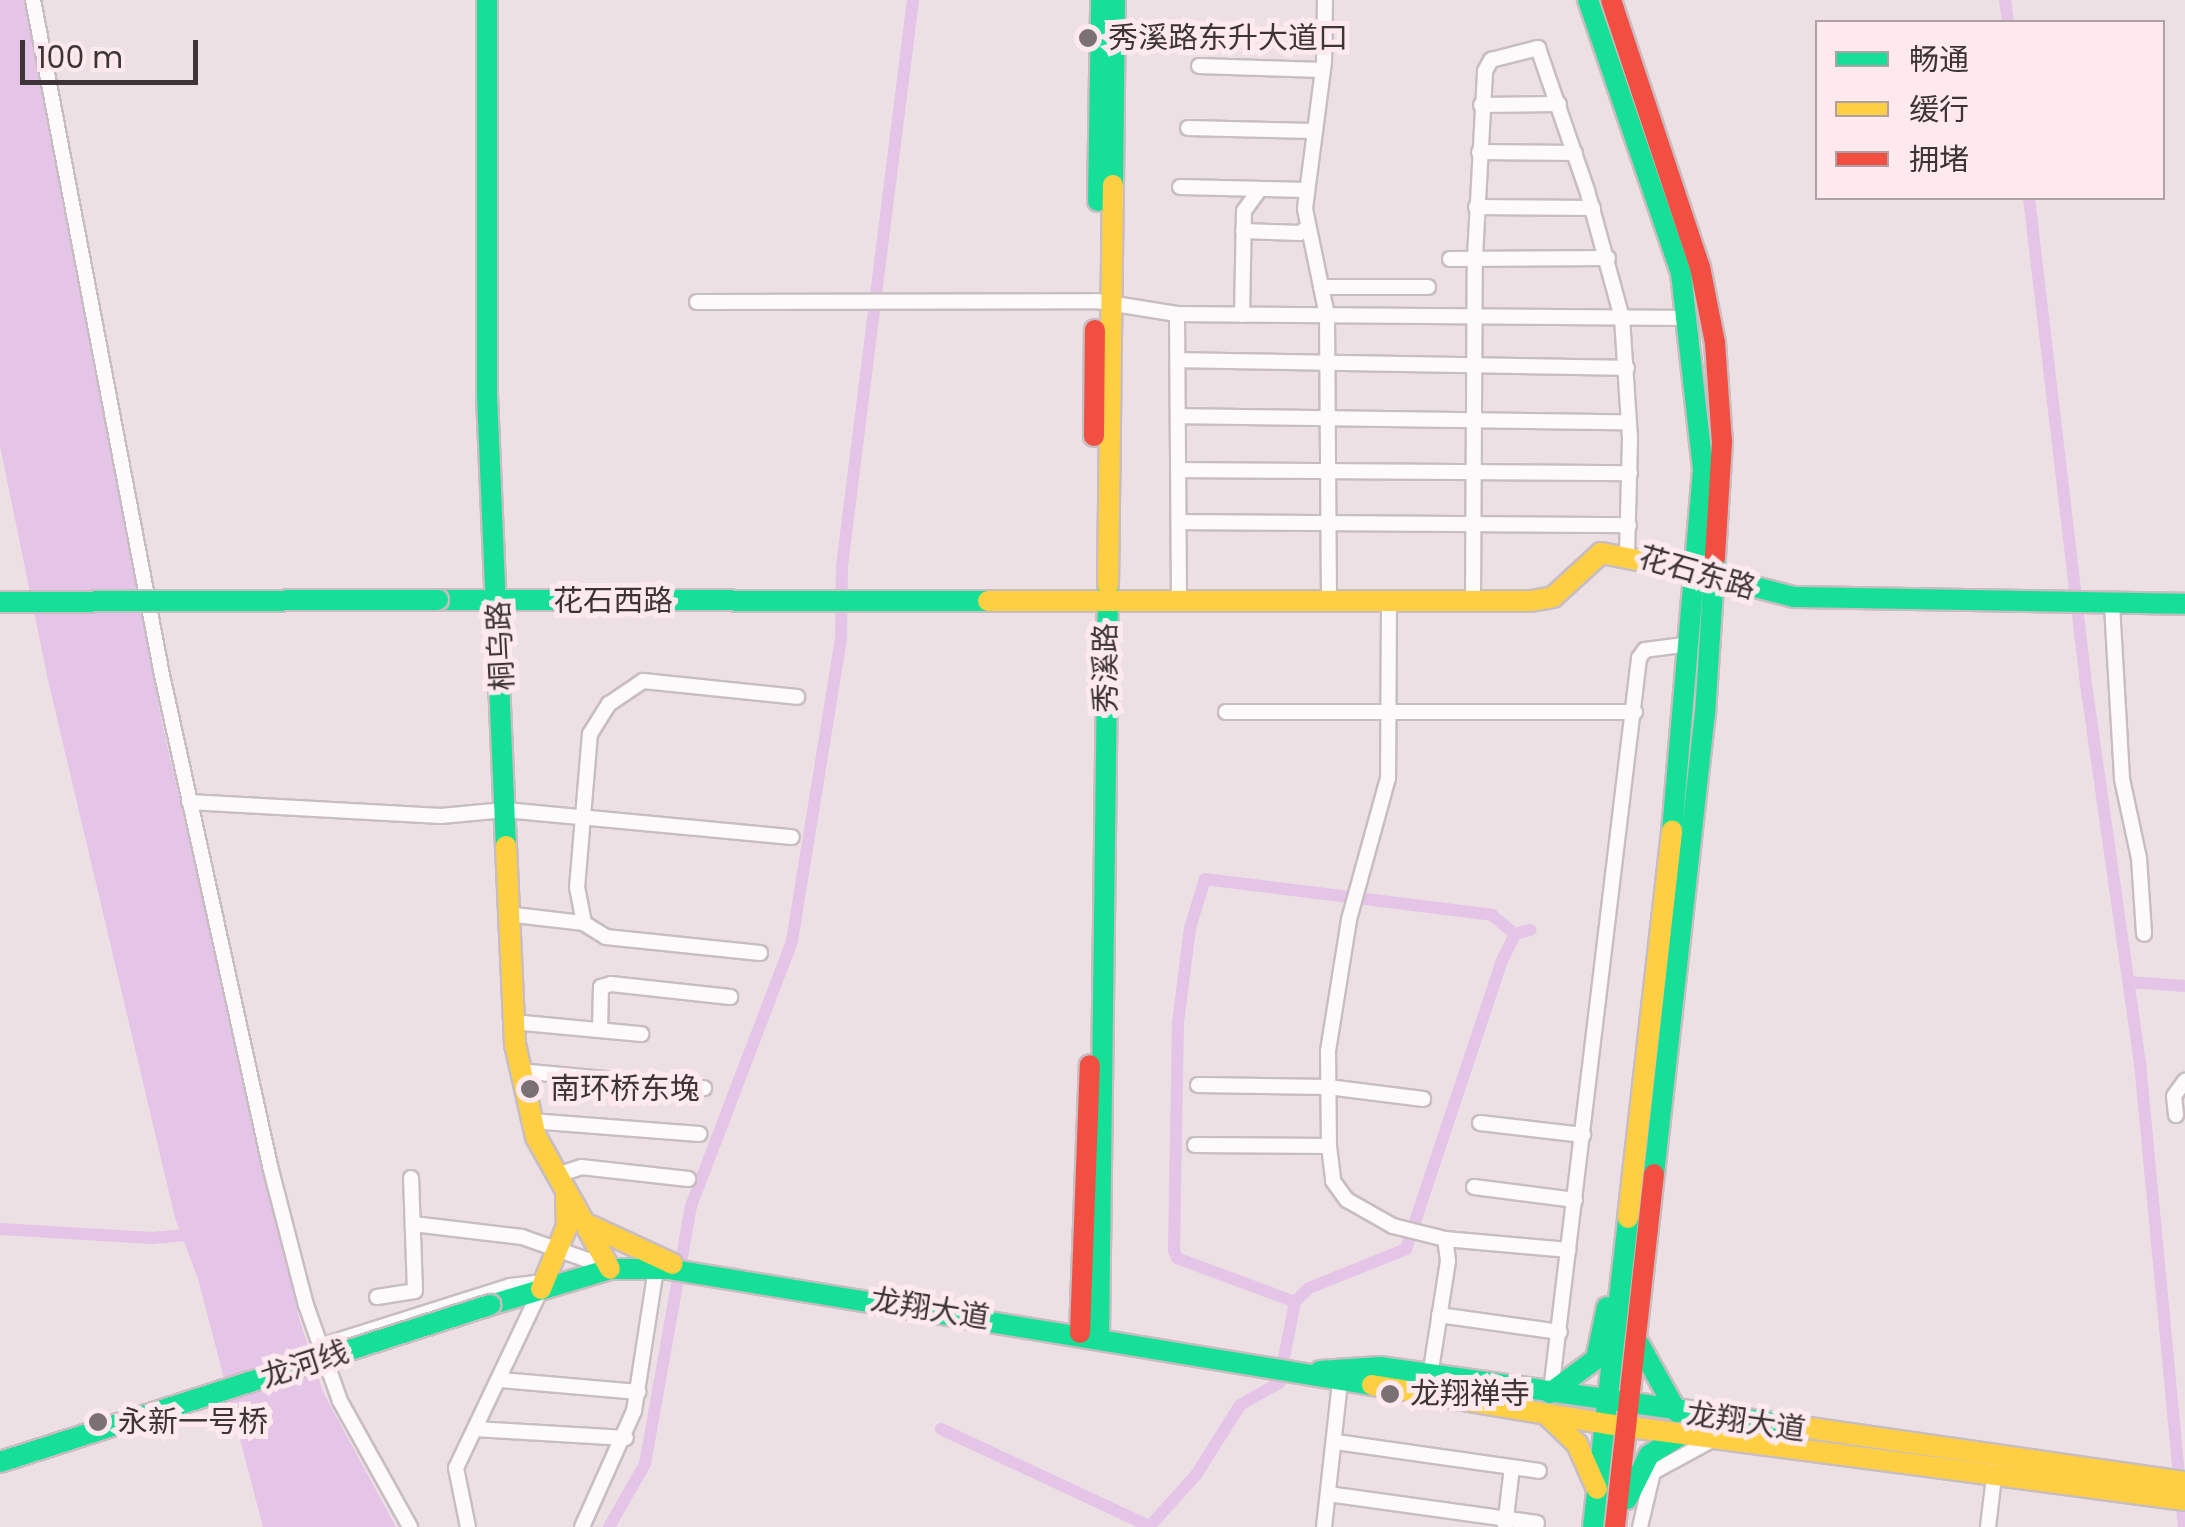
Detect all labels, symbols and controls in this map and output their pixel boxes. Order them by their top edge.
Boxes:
scale bar [25,20,202,82]
place label: 秀溪路东升大道口 [1108,20,1348,56]
legend [1815,20,2165,200]
marker: 秀溪路东升大道口 [1077,27,1099,49]
text: 100 m [37,36,123,79]
text: 畅通 [1909,38,1969,81]
text: 缓行 [1909,88,1969,131]
text: 拥堵 [1909,138,1969,181]
street label: 花石东路 [1634,539,1760,607]
street label: 花石西路 [553,583,673,619]
street label: 桐乌路 [481,600,521,692]
street label: 秀溪路 [1088,623,1124,713]
place label: 南环桥东堍 [550,1071,700,1107]
marker: 南环桥东堍 [519,1078,541,1100]
street label: 龙翔大道 [868,1282,992,1336]
street label: 龙河线 [257,1334,353,1396]
place label: 龙翔禅寺 [1410,1376,1530,1412]
marker: 龙翔禅寺 [1379,1383,1401,1405]
street label: 龙翔大道 [1684,1396,1808,1448]
place label: 永新一号桥 [118,1404,268,1440]
marker: 永新一号桥 [87,1411,109,1433]

